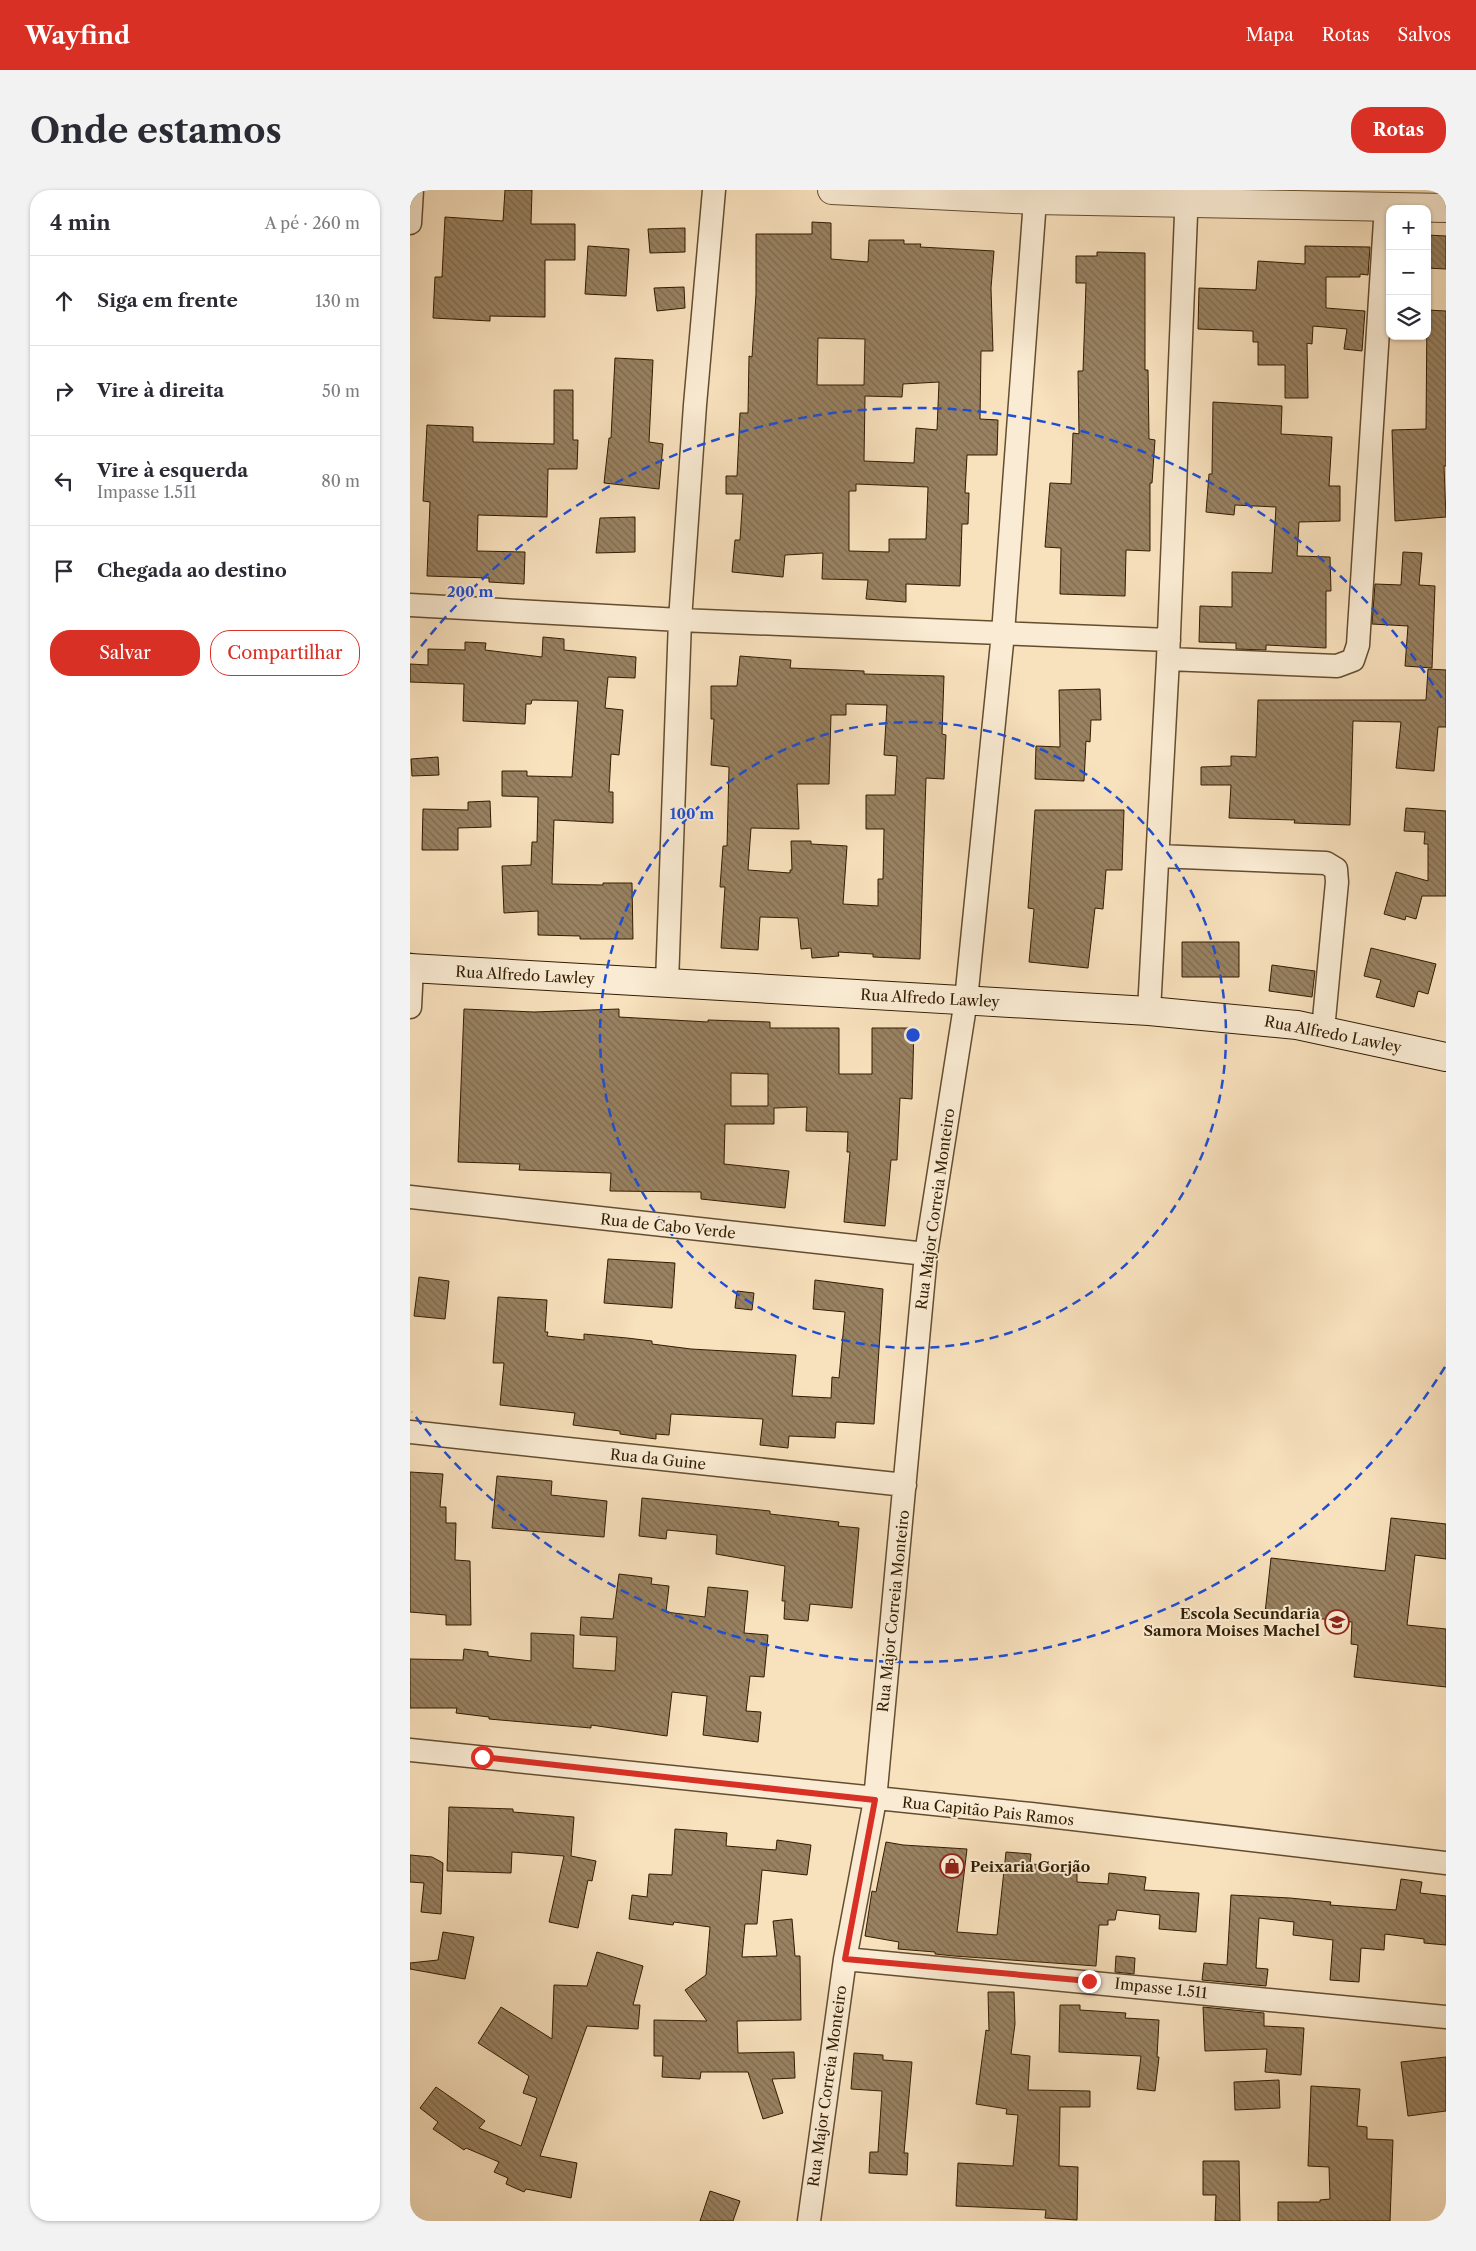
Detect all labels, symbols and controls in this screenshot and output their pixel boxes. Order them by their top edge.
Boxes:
text: Wayfind [25,21,130,50]
text: Mapa [1246,24,1294,46]
text: Rotas [1322,24,1370,46]
text: Salvos [1398,24,1451,46]
button: Rotas [1351,107,1446,153]
text: Onde estamos [30,109,282,152]
map controls [1386,205,1431,340]
button: + [1386,205,1431,250]
text: 4 min [50,210,111,235]
text: A pé · 260 m [265,213,360,233]
button: − [1386,250,1431,295]
icon: ahead [50,287,78,315]
text: Siga em frente [97,289,238,312]
text: 130 m [315,291,360,311]
button: layers [1386,295,1431,340]
icon: right [50,377,78,405]
text: Vire à direita [97,379,224,402]
text: 50 m [322,381,360,401]
text: Vire à esquerda [97,459,248,482]
icon: left [50,467,78,495]
text: 80 m [321,471,360,491]
text: Impasse 1.511 [97,482,196,502]
icon: arrive [50,557,78,585]
text: Chegada ao destino [97,559,287,582]
text: 200 m [447,582,493,601]
button: Salvar [50,630,200,676]
button: Compartilhar [210,630,360,676]
text: 100 m [670,804,714,823]
street label: Rua Alfredo Lawley [455,962,596,988]
street label: Rua Alfredo Lawley [860,985,1001,1011]
street label: Rua Alfredo Lawley [1263,1011,1404,1057]
centre of rings [904,1026,922,1044]
street label: Rua Major Correia Monteiro [911,1107,959,1311]
street label: Rua de Cabo Verde [599,1209,737,1243]
street label: Rua da Guine [609,1445,707,1473]
street label: Rua Major Correia Monteiro [873,1509,913,1713]
place label: Escola Secundaria Samora Moises Machel [1143,1604,1320,1640]
school or university icon: Escola Secundaria Samora Moises Machel [1324,1609,1350,1635]
route start [471,1746,494,1769]
street label: Rua Capitão Pais Ramos [901,1793,1075,1829]
shop icon: Peixaria Gorjão [939,1853,965,1879]
place label: Peixaria Gorjão [970,1857,1090,1876]
route end [1078,1970,1101,1993]
street label: Impasse 1.511 [1114,1974,1209,2002]
street label: Rua Major Correia Monteiro [803,1984,851,2188]

